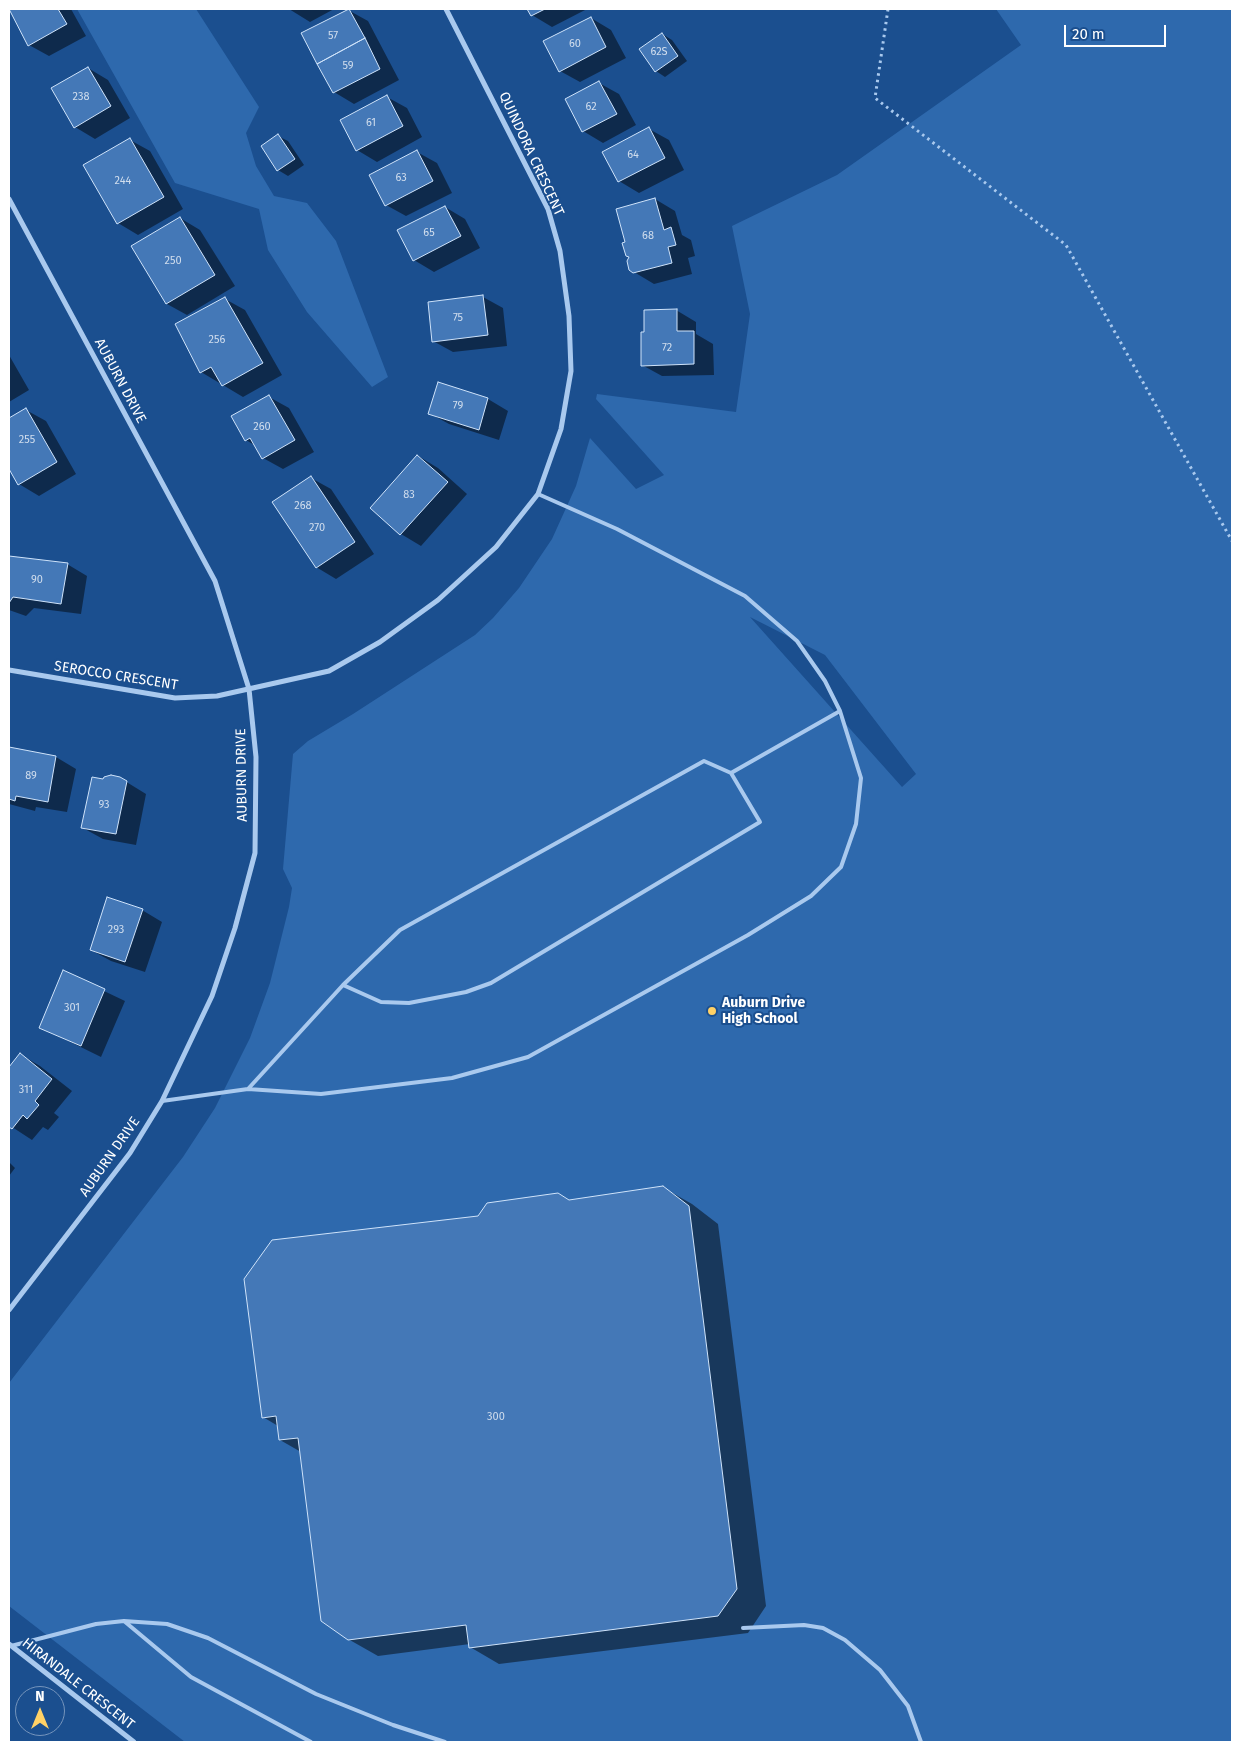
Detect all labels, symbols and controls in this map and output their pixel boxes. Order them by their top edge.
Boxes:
scale bar [1066,15,1168,47]
text: 20 m [1072,25,1105,43]
house number: 57 [328,29,338,43]
house number: 60 [569,37,581,51]
house number: 62S [650,45,668,59]
house number: 59 [342,59,354,73]
street label: QUINDORA CRESCENT [495,89,567,219]
house number: 238 [73,90,89,104]
house number: 62 [585,100,597,114]
house number: 61 [366,116,376,130]
house number: 64 [627,148,639,162]
house number: 63 [395,171,407,185]
house number: 244 [115,174,131,188]
house number: 65 [423,226,435,240]
house number: 68 [642,229,654,243]
house number: 250 [164,254,182,268]
house number: 75 [453,311,463,325]
house number: 256 [209,333,225,347]
street label: AUBURN DRIVE [91,336,149,426]
house number: 72 [662,341,672,355]
house number: 79 [453,399,463,413]
house number: 260 [253,420,271,434]
house number: 255 [19,433,35,447]
house number: 83 [403,488,415,502]
house number: 268 [294,499,312,513]
house number: 270 [309,521,325,535]
house number: 90 [31,573,43,587]
street label: SEROCCO CRESCENT [53,658,179,694]
street label: AUBURN DRIVE [233,728,251,822]
house number: 89 [25,769,37,783]
house number: 93 [98,798,110,812]
house number: 293 [108,923,124,937]
place label: Auburn Drive High School [722,995,805,1028]
house number: 301 [64,1001,80,1015]
marker: Auburn Drive High School [706,1005,718,1017]
house number: 311 [19,1083,33,1097]
street label: AUBURN DRIVE [76,1114,144,1200]
house number: 300 [487,1410,505,1424]
street label: HIRANDALE CRESCENT [18,1635,138,1733]
north arrow [15,1686,65,1736]

